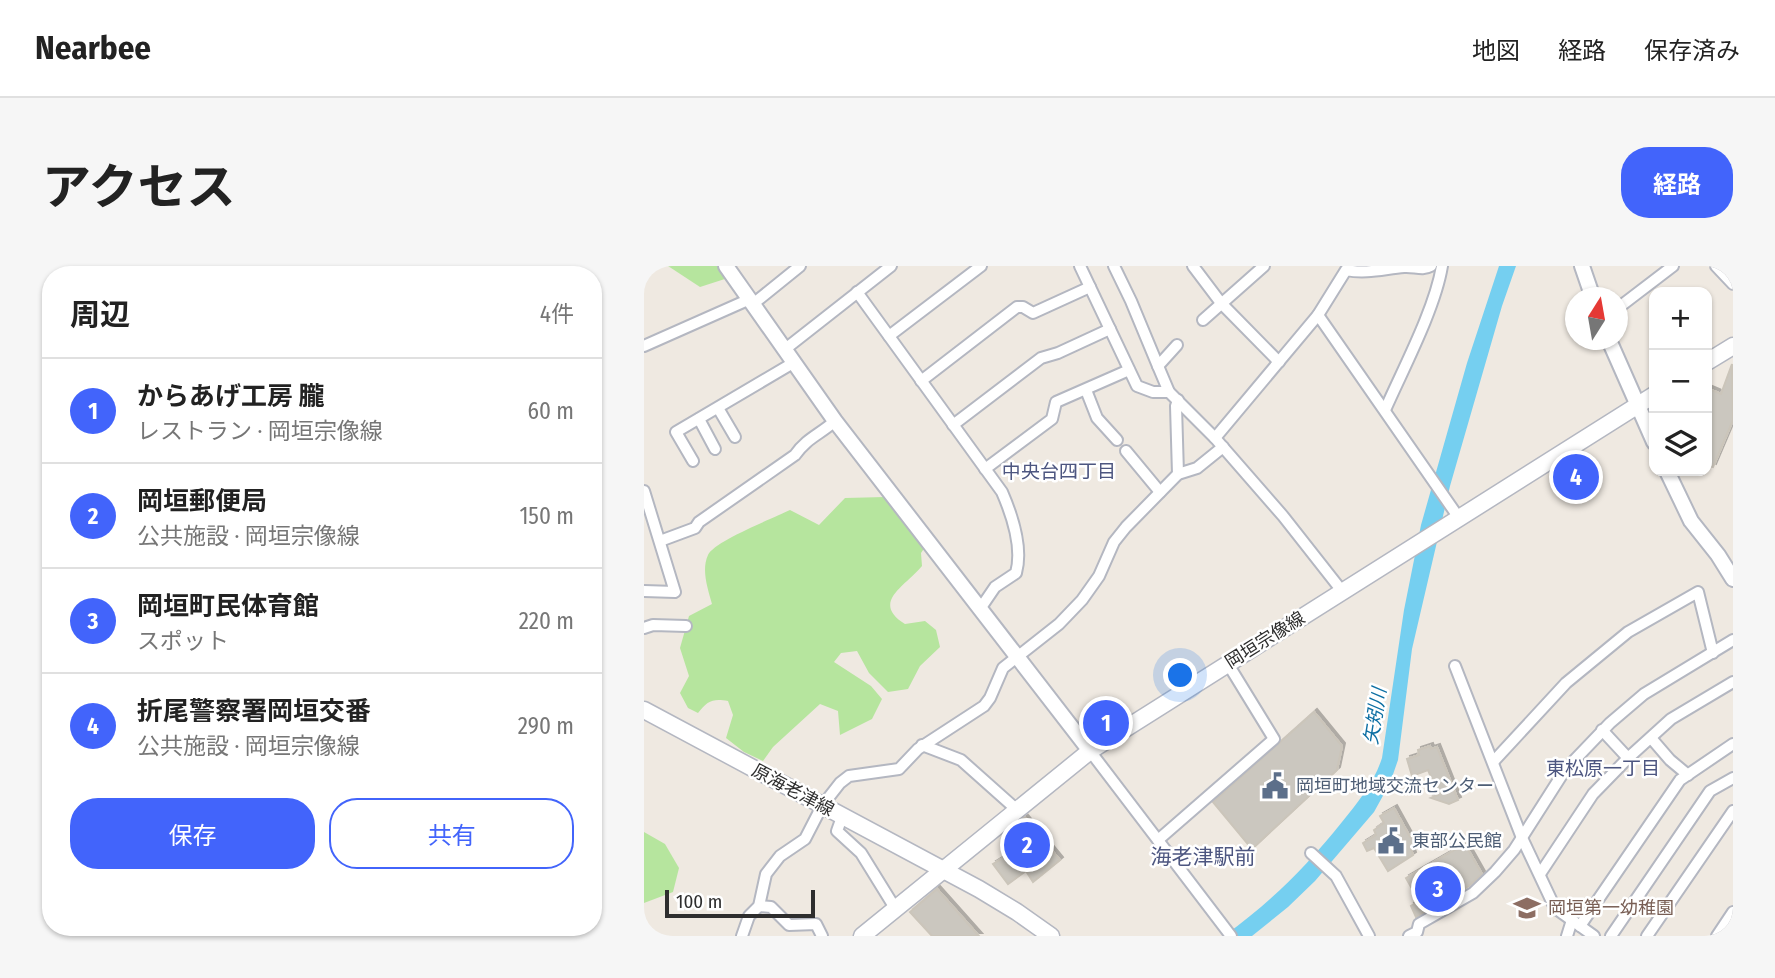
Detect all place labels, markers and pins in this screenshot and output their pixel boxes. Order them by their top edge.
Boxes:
pin: 4 [1553,451,1599,503]
pin: 1 [1083,697,1129,749]
public building icon: 岡垣町地域交流センター [1260,771,1290,801]
place label: 岡垣町地域交流センター [1296,775,1494,797]
pin: 2 [1004,819,1050,871]
public building icon: 東部公民館 [1376,826,1406,856]
place label: 東部公民館 [1412,830,1502,852]
pin: 3 [1415,863,1461,915]
school or university icon: 岡垣第一幼稚園 [1512,893,1542,923]
place label: 岡垣第一幼稚園 [1548,897,1674,919]

